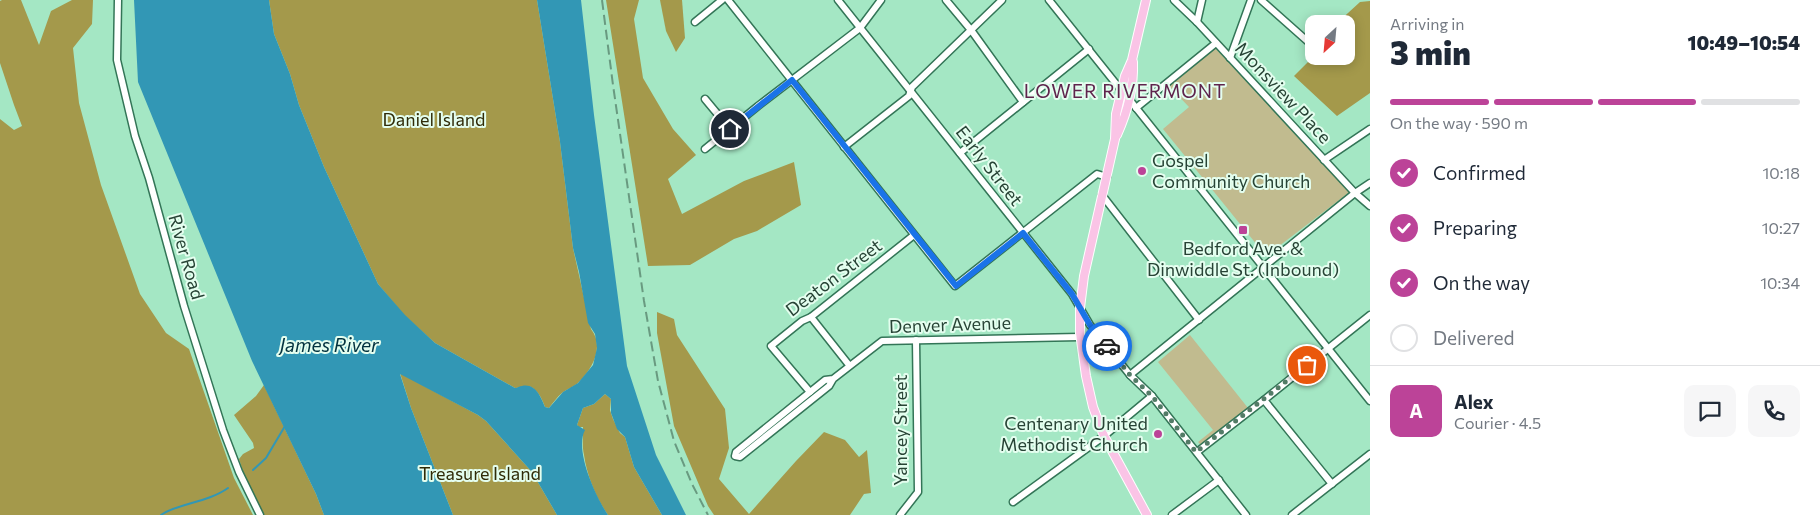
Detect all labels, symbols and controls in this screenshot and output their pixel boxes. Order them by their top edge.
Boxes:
text: Arriving in [1390,14,1464,33]
north arrow [1305,15,1355,65]
map controls [1305,15,1355,65]
text: 10:49–10:54 [1688,31,1800,54]
text: 3 min [1390,32,1471,72]
street label: Monsview Place [1231,37,1336,148]
district label: LOWER RIVERMONT [1024,79,1226,102]
park label: Daniel Island [382,108,486,130]
pin [709,108,751,150]
text: On the way · 590 m [1390,113,1528,132]
icon: home [716,115,744,143]
street label: Early Street [952,121,1028,210]
place label: Gospel Community Church [1152,149,1310,192]
icon: check [1390,159,1418,187]
text: Confirmed [1433,161,1526,184]
text: 10:18 [1762,163,1800,182]
marker: Gospel Community Church [1136,165,1148,177]
street label: River Road [164,212,210,302]
icon: check [1390,214,1418,242]
text: Preparing [1433,216,1517,239]
text: 10:27 [1762,218,1800,237]
marker: Bedford Ave. & Dinwiddle St. (Inbound) [1237,224,1249,236]
street label: Deaton Street [781,234,886,321]
place label: Bedford Ave. & Dinwiddle St. (Inbound) [1147,237,1339,280]
icon: check [1390,269,1418,297]
text: On the way [1433,271,1530,294]
text: 10:34 [1760,273,1800,292]
street label: Denver Avenue [889,311,1011,337]
courier [1082,321,1132,371]
text: Delivered [1433,326,1514,349]
icon: car [1093,332,1121,360]
water label: James River [277,333,380,356]
pin [1286,344,1328,386]
icon: bag [1293,351,1321,379]
street label: Yancey Street [889,374,911,486]
button: chat [1684,385,1736,437]
button: phone [1748,385,1800,437]
text: Alex [1454,390,1494,413]
text: A [1409,399,1423,422]
place label: Centenary United Methodist Church [1000,412,1148,455]
text: Courier · 4.5 [1454,413,1541,432]
marker: Centenary United Methodist Church [1152,428,1164,440]
park label: Treasure Island [419,462,541,484]

